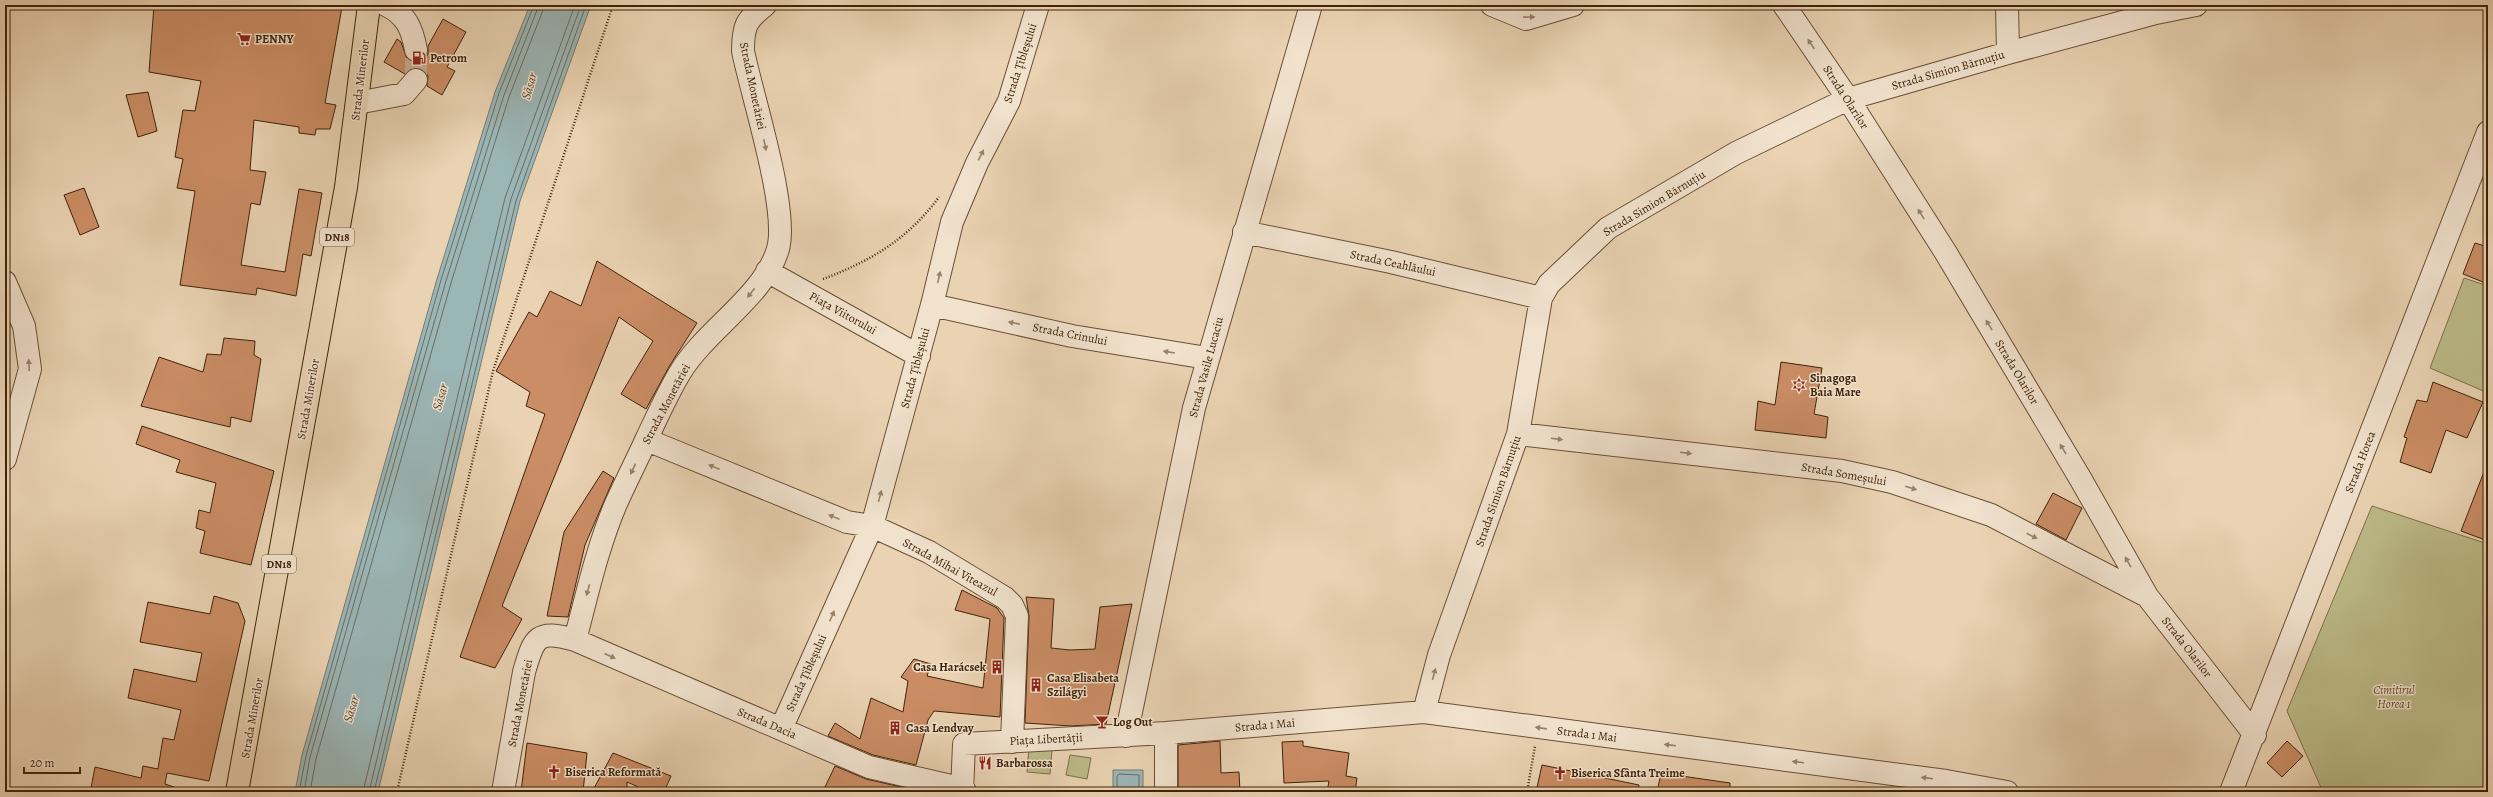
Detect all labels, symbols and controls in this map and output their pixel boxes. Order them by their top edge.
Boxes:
one-way arrow [1522,14,1535,20]
street label: Strada Țibleșului [1000,21,1040,105]
supermarket icon: PENNY [236,31,252,47]
place label: PENNY [255,31,295,47]
street label: Strada Minerilor [347,38,373,122]
one-way arrow [1807,39,1815,49]
street label: Strada Monetăriei [736,41,770,131]
street label: Strada Simion Bărnuțiu [1890,46,2007,94]
fuel station icon: Petrom [411,50,427,66]
place label: Petrom [430,50,467,66]
street label: Strada Olarilor [1819,62,1873,132]
water label: Săsar [517,70,541,101]
one-way arrow [763,138,769,151]
one-way arrow [978,149,985,161]
street label: Strada Simion Bărnuțiu [1600,166,1709,240]
one-way arrow [1918,209,1925,220]
road number: DN18 [320,228,354,246]
street label: Strada Ceahlăului [1349,246,1437,280]
one-way arrow [936,271,942,283]
one-way arrow [746,287,755,298]
street label: Piața Viitorului [806,288,880,338]
street label: Strada Vasile Lucaciu [1185,314,1227,419]
one-way arrow [1008,319,1020,325]
street label: Strada Crinului [1031,319,1109,349]
one-way arrow [1986,319,1993,331]
street label: Strada Țibleșului [897,326,933,410]
street label: Strada Olarilor [1991,337,2043,408]
one-way arrow [1163,349,1175,355]
street label: Strada Minerilor [293,357,323,441]
one-way arrow [25,359,32,371]
street label: Strada Monetăriei [638,361,694,447]
place label: Sinagoga Baia Mare [1810,370,1861,400]
synagogue icon: Sinagoga Baia Mare [1791,377,1807,393]
water label: Săsar [428,381,452,412]
street label: Strada Horea [2341,428,2379,495]
street label: Strada Simion Bărnuțiu [1471,433,1525,549]
one-way arrow [1551,435,1563,442]
one-way arrow [2059,444,2067,454]
one-way arrow [1680,450,1692,457]
street label: Strada Someșului [1800,459,1888,489]
one-way arrow [630,463,636,474]
one-way arrow [708,464,720,471]
one-way arrow [1906,485,1918,491]
one-way arrow [877,490,883,502]
one-way arrow [829,514,840,520]
one-way arrow [2026,533,2037,539]
street label: Strada Mihai Viteazul [900,534,1000,600]
road number: DN18 [262,555,296,573]
one-way arrow [2125,556,2131,568]
one-way arrow [585,585,591,597]
one-way arrow [829,610,835,622]
street label: Strada Olarilor [2158,613,2216,681]
street label: Strada Țibleșului [782,632,830,714]
one-way arrow [605,653,616,659]
street label: Strada Monetăriei [504,658,536,748]
place label: Casa Harácsek [913,659,987,675]
building icon: Casa Harácsek [989,659,1005,675]
one-way arrow [1431,668,1437,680]
place label: Casa Elisabeta Szilágyi [1047,670,1119,700]
street label: Strada Minerilor [237,676,267,760]
building icon: Casa Elisabeta Szilágyi [1028,677,1044,693]
park label: Cimitirul Horea 1 [2373,682,2415,712]
water label: Săsar [339,693,363,724]
street label: Strada Dacia [735,703,799,743]
bar icon: Log Out [1094,714,1110,730]
place label: Log Out [1113,714,1152,730]
street label: Strada 1 Mai [1234,714,1296,736]
building icon: Casa Lendvay [887,720,903,736]
place label: Casa Lendvay [906,720,974,736]
street label: Strada 1 Mai [1556,722,1618,746]
one-way arrow [1535,725,1547,731]
street label: Piața Libertății [1009,729,1083,749]
one-way arrow [1663,742,1676,748]
scale bar [24,749,80,775]
text: 20 m [30,755,54,771]
restaurant icon: Barbarossa [977,755,993,771]
place label: Barbarossa [996,755,1053,771]
one-way arrow [1792,758,1804,765]
church icon: Biserica Reformată [546,764,562,780]
place label: Biserica Reformată [565,764,662,780]
church icon: Biserica Sfânta Treime [1552,765,1568,781]
place label: Biserica Sfânta Treime [1571,765,1685,781]
one-way arrow [1921,775,1933,781]

